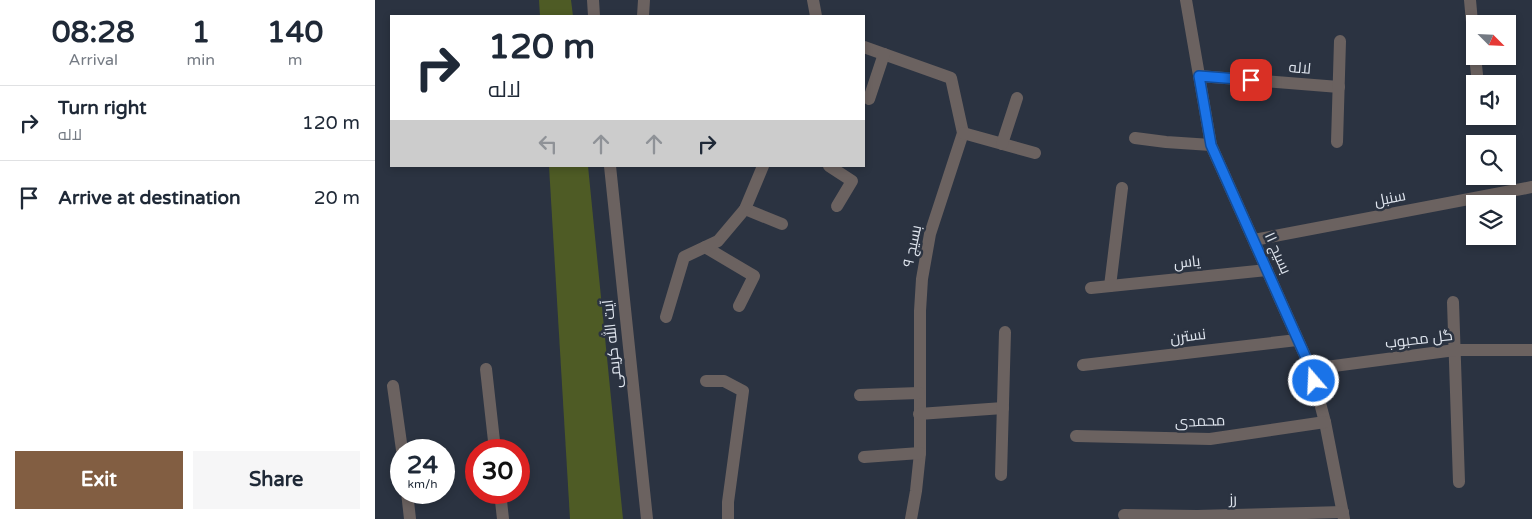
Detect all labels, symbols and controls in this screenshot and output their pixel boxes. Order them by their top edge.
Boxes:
text: 08:28 [52,14,135,51]
text: 1 [191,14,210,51]
text: 140 [267,14,323,51]
north arrow [1466,15,1516,65]
map controls [1466,15,1516,245]
text: 120 m [488,26,595,68]
icon: right [405,35,470,100]
text: Arrival [69,50,118,70]
text: min [187,50,215,70]
text: m [288,50,302,70]
street label: لاله [1288,58,1312,78]
pin [1230,59,1272,101]
icon: arrive [1237,66,1265,94]
button: sound [1466,75,1516,125]
text: لاله [488,77,521,103]
text: Turn right [58,97,146,119]
icon: right [15,109,43,137]
text: 120 m [302,112,360,134]
text: لاله [58,125,82,145]
icon: left [534,130,562,158]
icon: ahead [587,130,615,158]
icon: ahead [640,130,668,158]
icon: right [693,130,721,158]
button: search [1466,135,1516,185]
icon: arrive [15,184,43,212]
street label: سنبل [1373,186,1407,211]
text: Arrive at destination [58,187,241,209]
text: 20 m [314,187,360,209]
button: layers [1466,195,1516,245]
street label: بسیج ۹ [899,223,927,269]
street label: بسیج ۱۱ [1259,229,1295,278]
street label: یاس [1173,252,1201,273]
street label: آیت الله کریمی [597,299,627,389]
street label: نسترن [1169,325,1207,348]
street label: گل محبوب [1384,326,1454,353]
position arrow [1287,354,1339,406]
street label: محمدی [1175,411,1225,432]
speed limit sign: 30 [465,439,530,504]
text: 24 [407,450,438,480]
button: Exit [15,451,183,509]
button: Share [193,451,360,509]
text: km/h [407,477,438,491]
street label: رز [1228,490,1237,508]

